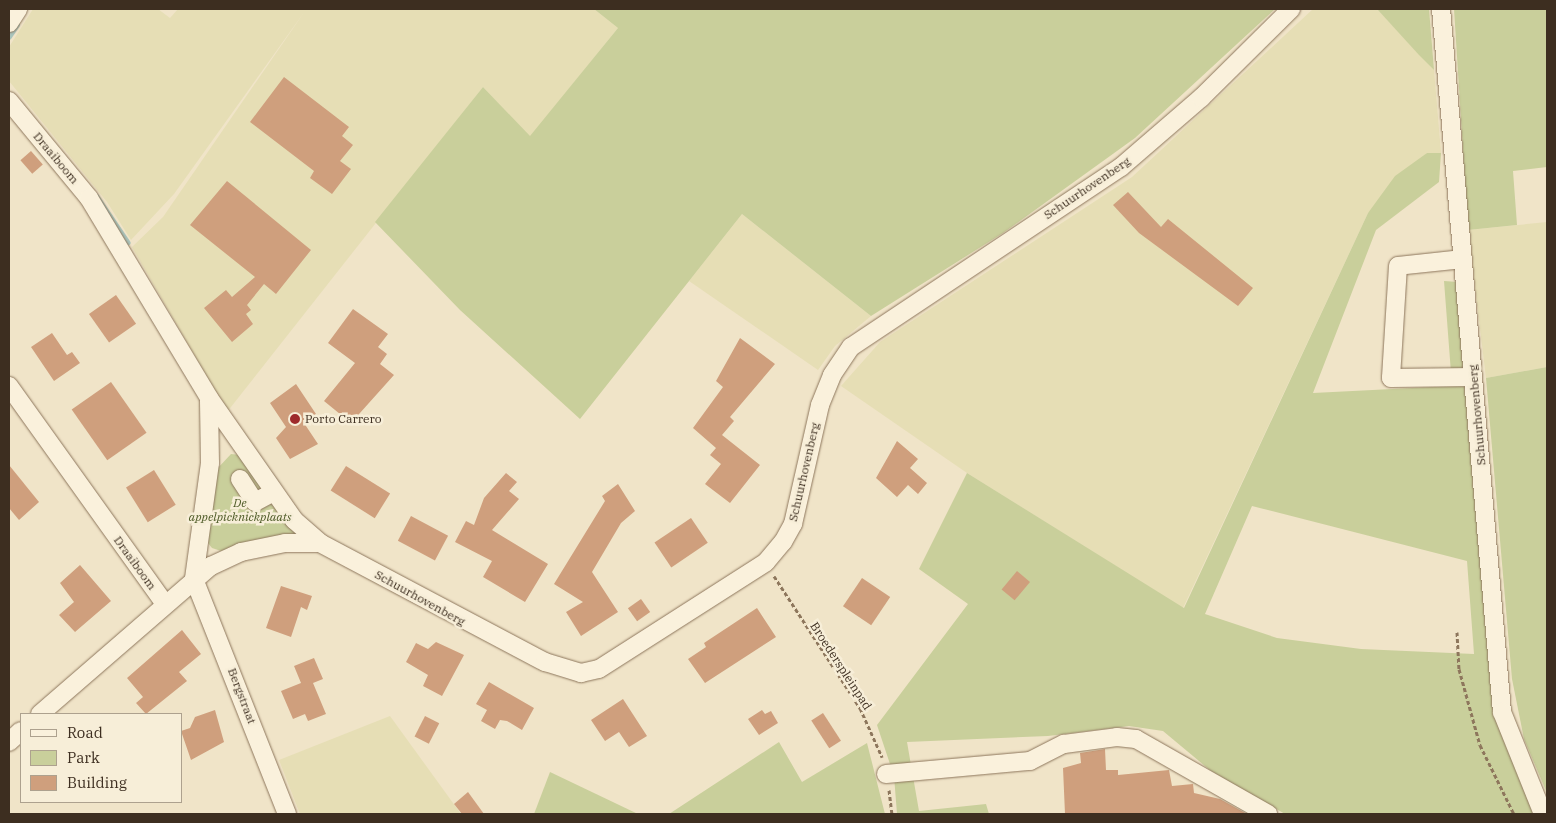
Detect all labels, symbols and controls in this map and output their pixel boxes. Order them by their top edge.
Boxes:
street label: Draaiboom [30,129,82,187]
street label: Schuurhovenberg [1041,154,1133,222]
street label: Schuurhovenberg [1465,364,1489,466]
place label: Porto Carrero [305,412,382,426]
marker: Porto Carrero [289,413,301,425]
street label: Schuurhovenberg [786,421,822,523]
park label: De appelpicknickplaats [189,496,291,524]
street label: Draaiboom [111,533,159,593]
street label: Schuurhovenberg [372,567,468,629]
street label: Broederspleinpad [807,619,875,713]
street label: Bergstraat [225,666,259,726]
legend [20,713,182,803]
text: Road [67,723,103,742]
text: Park [67,748,100,767]
text: Building [67,773,127,792]

